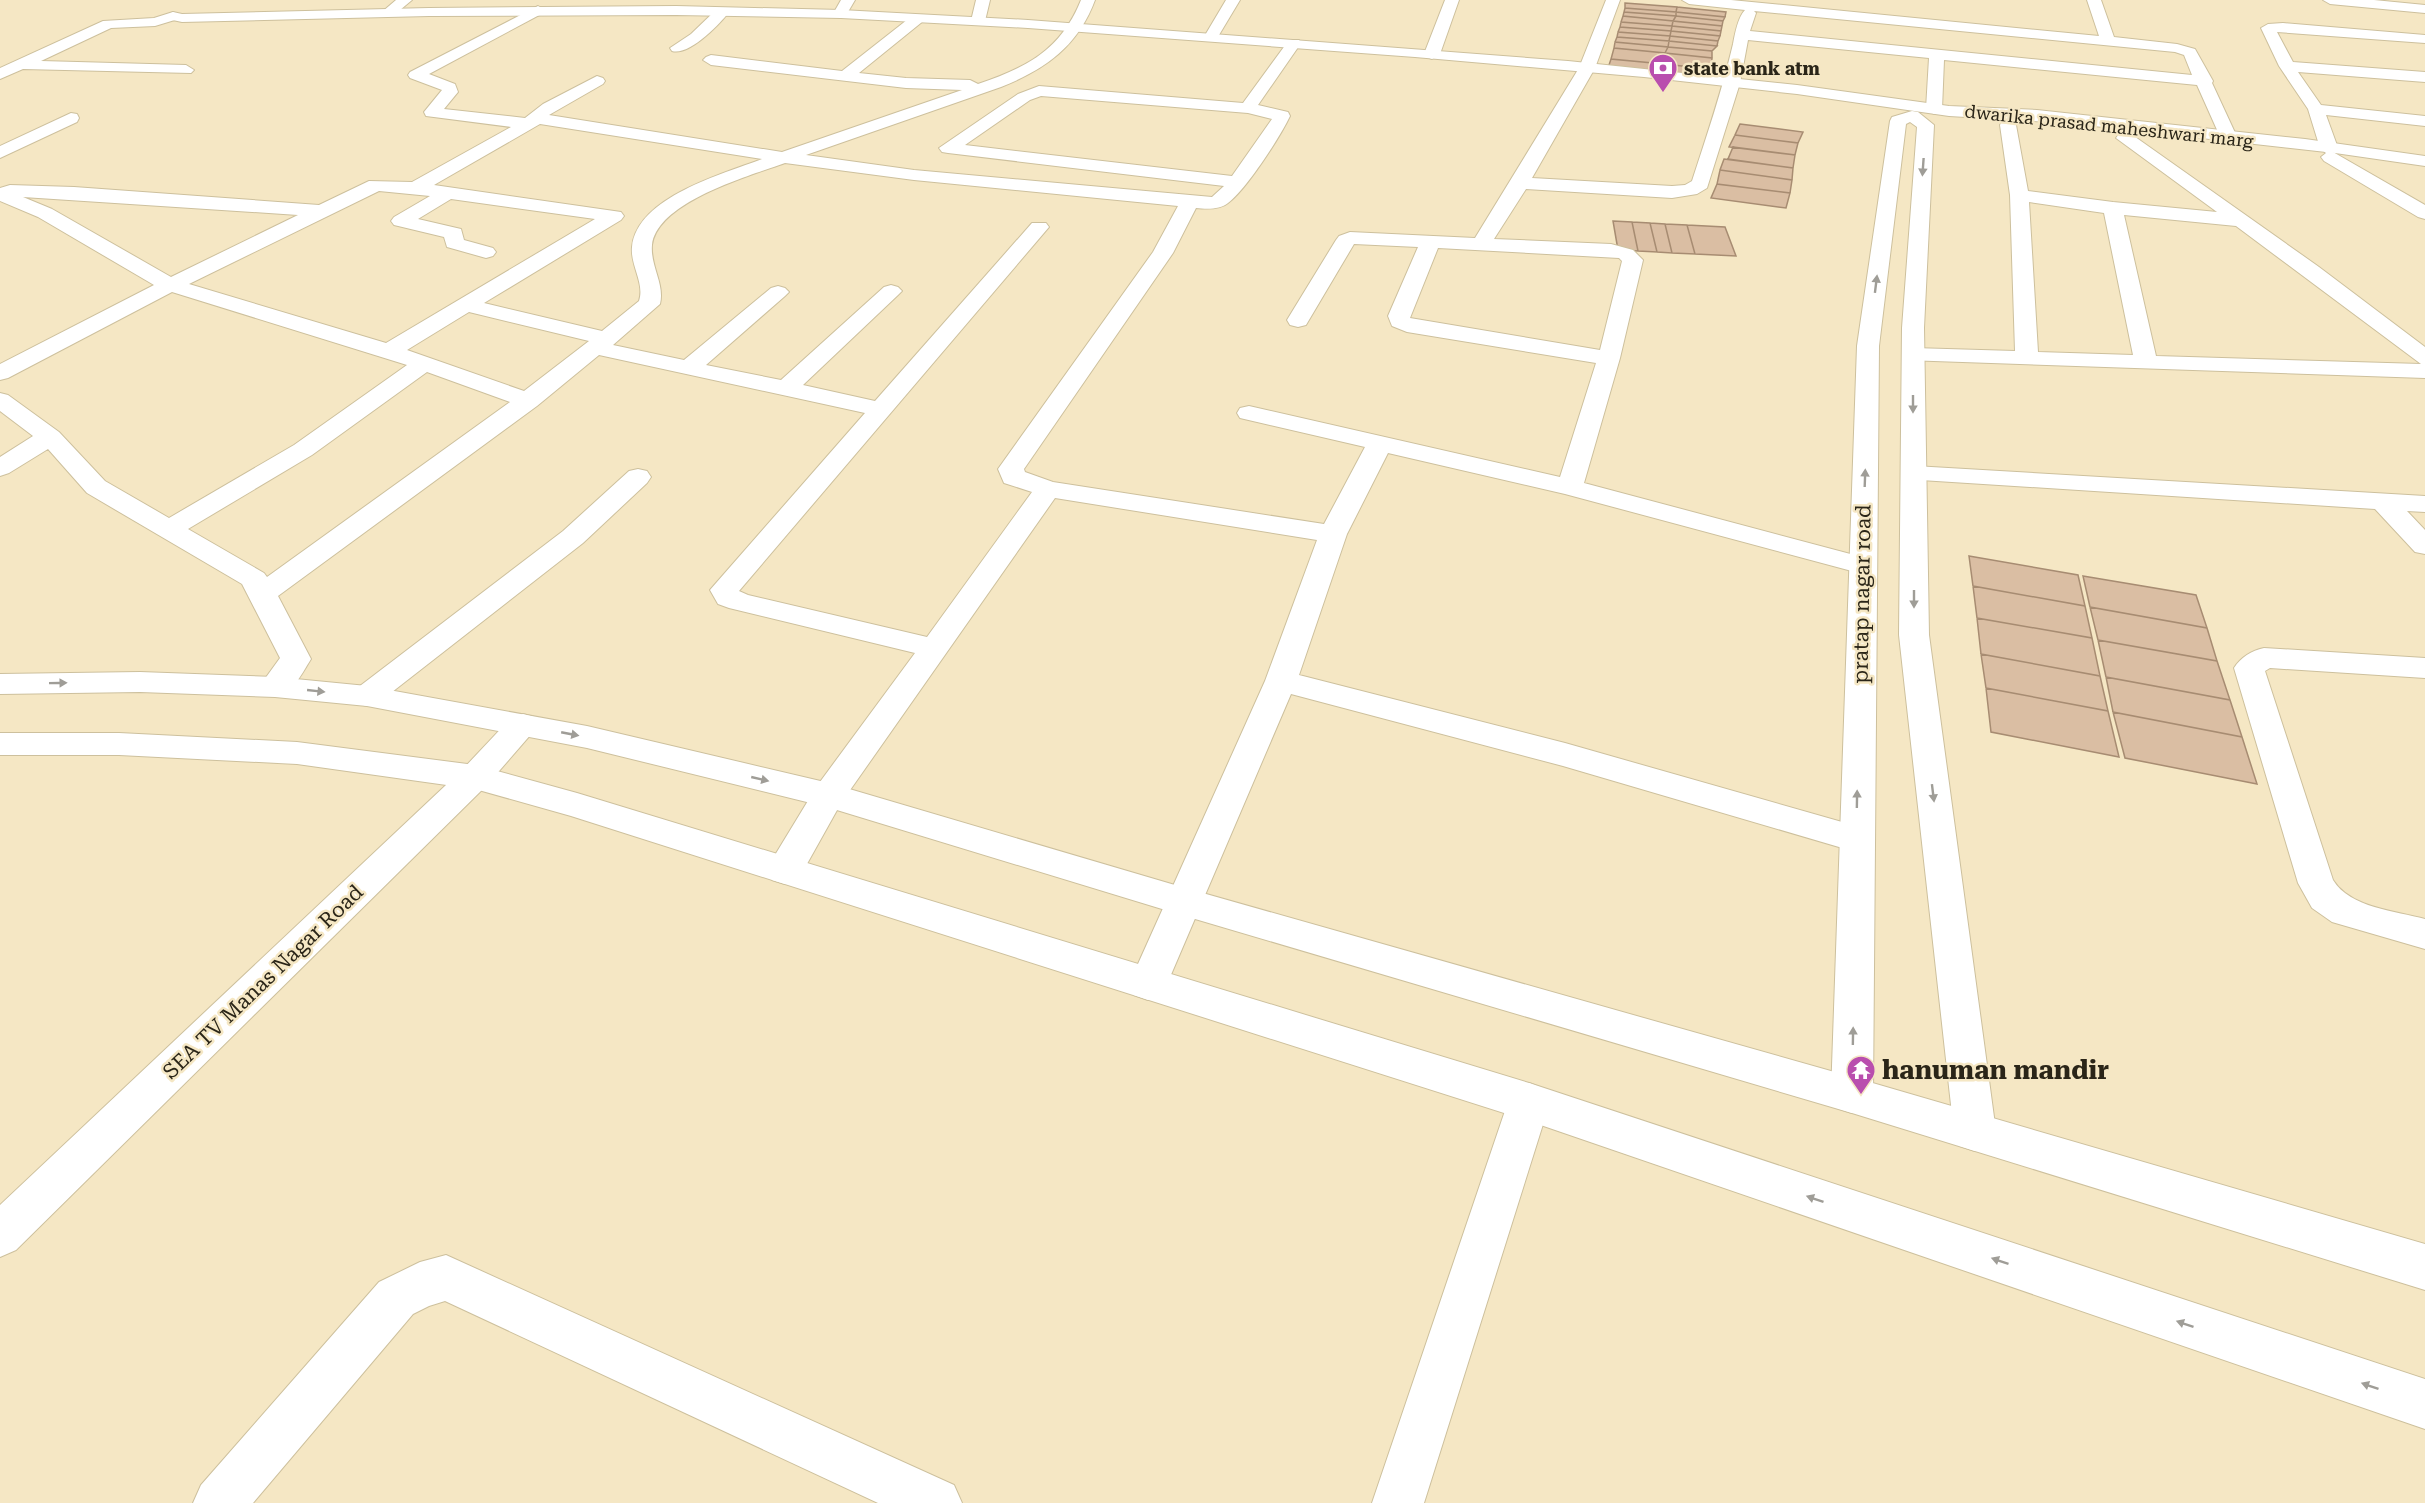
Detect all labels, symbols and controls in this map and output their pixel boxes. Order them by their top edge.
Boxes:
bank icon: state bank atm [1647,52,1679,94]
place label: state bank atm [1684,58,1820,79]
street label: dwarika prasad maheshwari marg [1964,100,2255,152]
one-way arrow [1919,158,1928,177]
one-way arrow [1872,274,1881,293]
one-way arrow [1908,394,1918,413]
one-way arrow [1860,469,1869,488]
street label: pratap nagar road [1848,504,1876,684]
one-way arrow [1909,589,1919,608]
one-way arrow [49,678,68,688]
one-way arrow [307,686,326,696]
one-way arrow [561,730,580,739]
one-way arrow [751,774,769,784]
one-way arrow [1929,783,1938,802]
one-way arrow [1852,790,1862,809]
street label: SEA TV Manas Nagar Road [158,880,368,1084]
one-way arrow [1848,1027,1858,1046]
temple icon: hanuman mandir [1845,1054,1877,1096]
place label: hanuman mandir [1882,1055,2109,1085]
one-way arrow [1806,1194,1824,1203]
one-way arrow [1991,1256,2009,1266]
one-way arrow [2176,1318,2194,1328]
one-way arrow [2361,1380,2379,1390]

